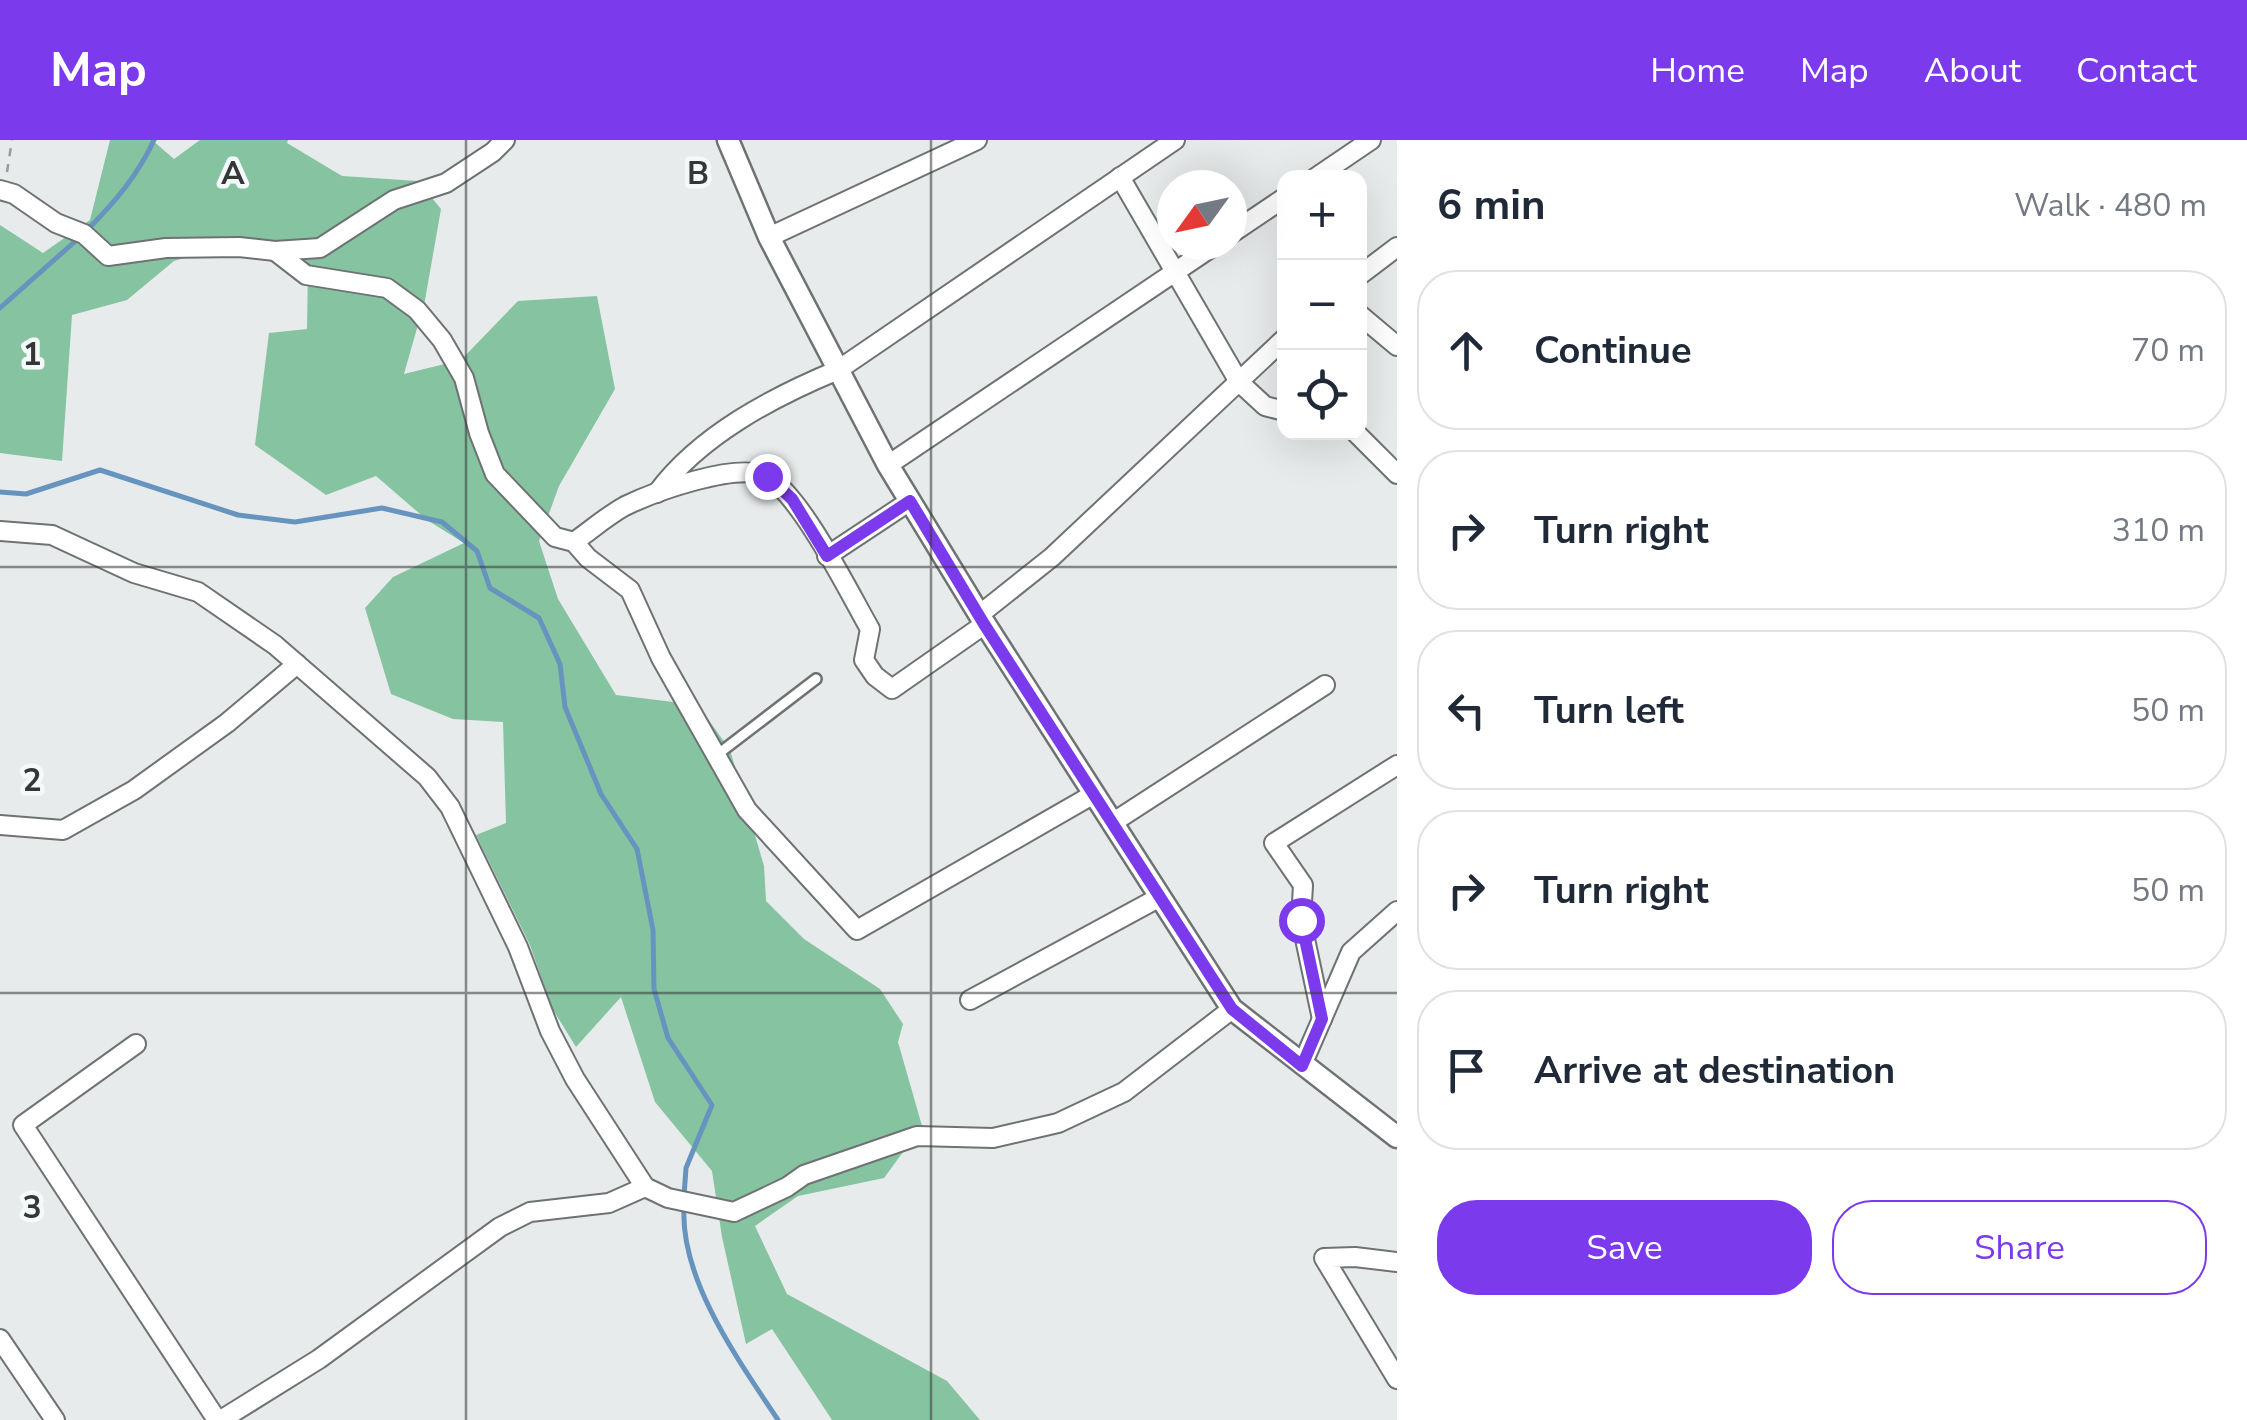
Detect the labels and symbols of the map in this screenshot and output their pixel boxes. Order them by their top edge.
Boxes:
text: A [221,152,245,195]
text: B [687,152,709,195]
north arrow [1157,170,1247,260]
text: 1 [22,333,42,376]
route end [745,454,791,500]
text: 2 [22,759,42,802]
route start [1279,898,1325,944]
text: 3 [22,1186,42,1229]

